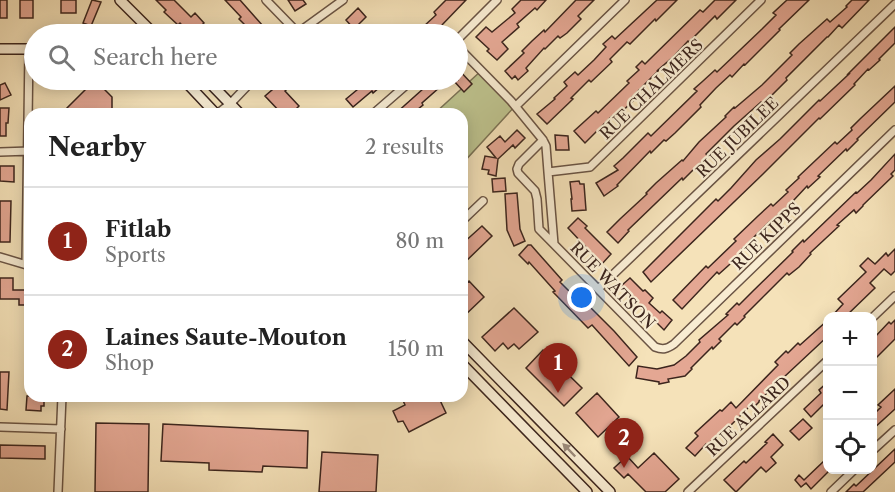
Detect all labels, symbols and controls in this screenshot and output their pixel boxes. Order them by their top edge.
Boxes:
search box [24,24,468,90]
street label: RUE CHALMERS [595,35,707,143]
icon: search [45,41,78,74]
text: Search here [93,44,218,71]
street label: RUE JUBILEE [692,93,782,181]
text: Nearby [48,131,146,163]
text: 2 results [365,135,444,159]
street label: RUE KIPPS [727,198,805,274]
text: Fitlab [105,216,171,243]
text: 1 [63,229,72,253]
text: 80 m [396,229,444,253]
street label: RUE WATSON [566,237,660,333]
text: Sports [105,243,166,267]
your location [567,283,596,312]
map controls [823,312,877,474]
button: + [823,312,877,366]
text: Laines Saute-Mouton [105,324,347,351]
text: 2 [62,337,73,361]
text: 150 m [388,337,444,361]
pin: 1 [538,344,578,393]
text: Shop [105,351,154,375]
button: − [823,366,877,420]
street label: RUE ALLARD [702,372,794,460]
pin: 2 [604,418,644,468]
button: locate [823,420,877,474]
one-way arrow [562,444,576,458]

